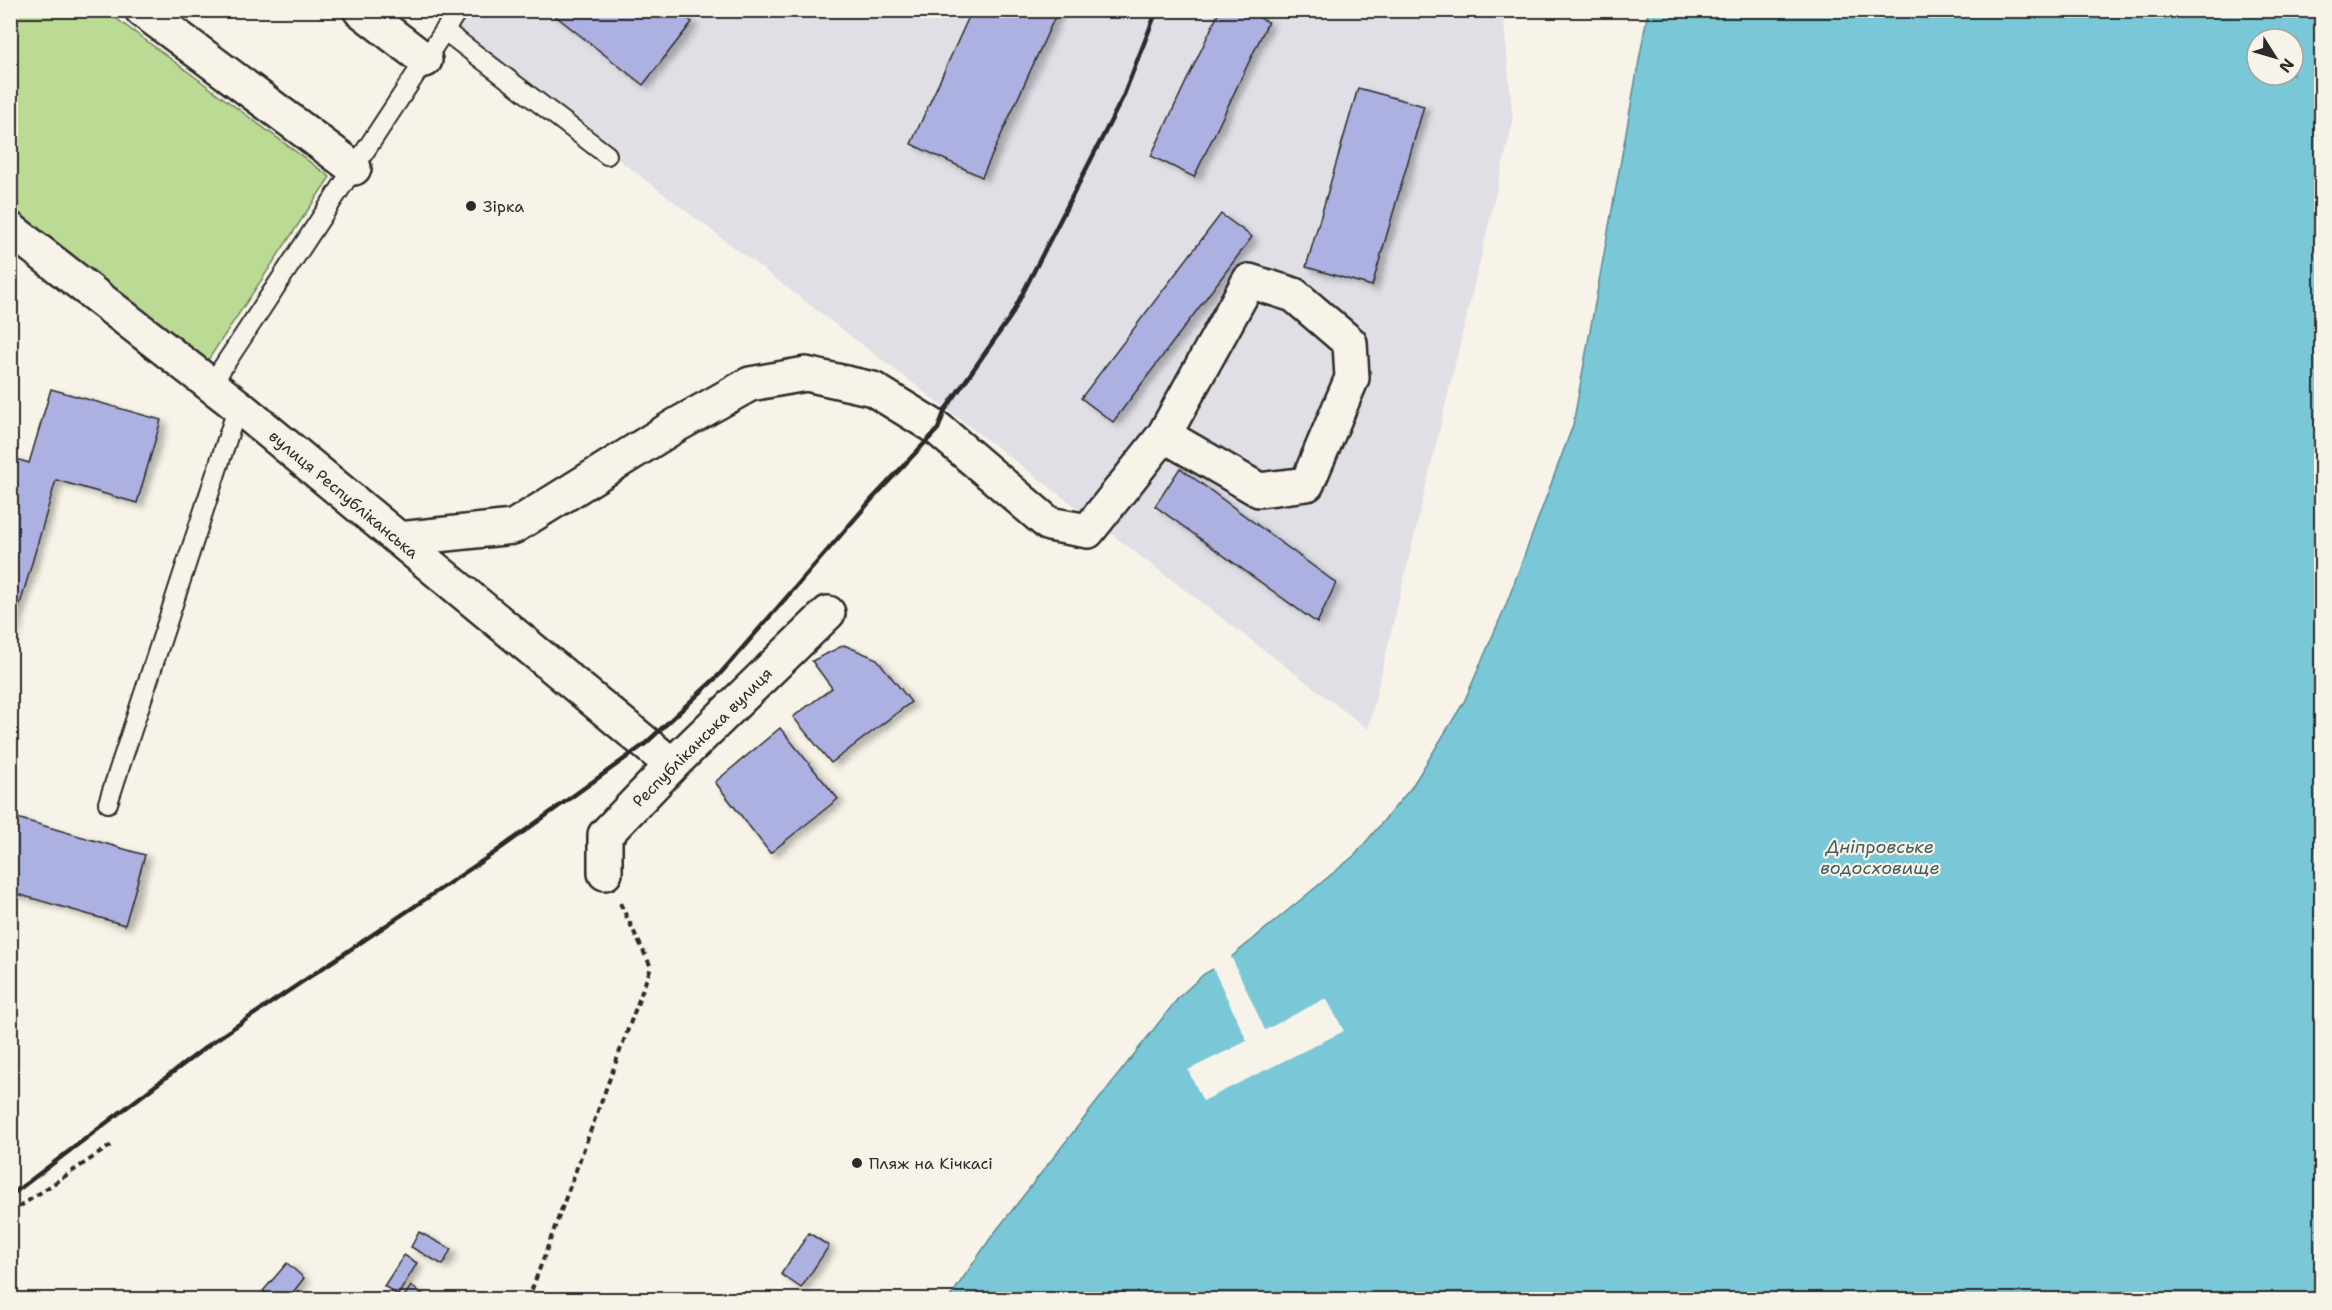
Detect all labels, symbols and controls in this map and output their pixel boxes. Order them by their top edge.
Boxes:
north arrow [2245,27,2305,87]
text: N [2274,54,2299,77]
place label: Зірка [483,196,524,217]
marker: Зірка [464,199,478,213]
street label: вулиця Республіканська [264,426,423,563]
street label: Республіканська вулиця [628,663,777,812]
water label: Дніпровське водосховище [1820,835,1940,880]
place label: Пляж на Кічкасі [869,1153,993,1174]
marker: Пляж на Кічкасі [850,1156,864,1170]

